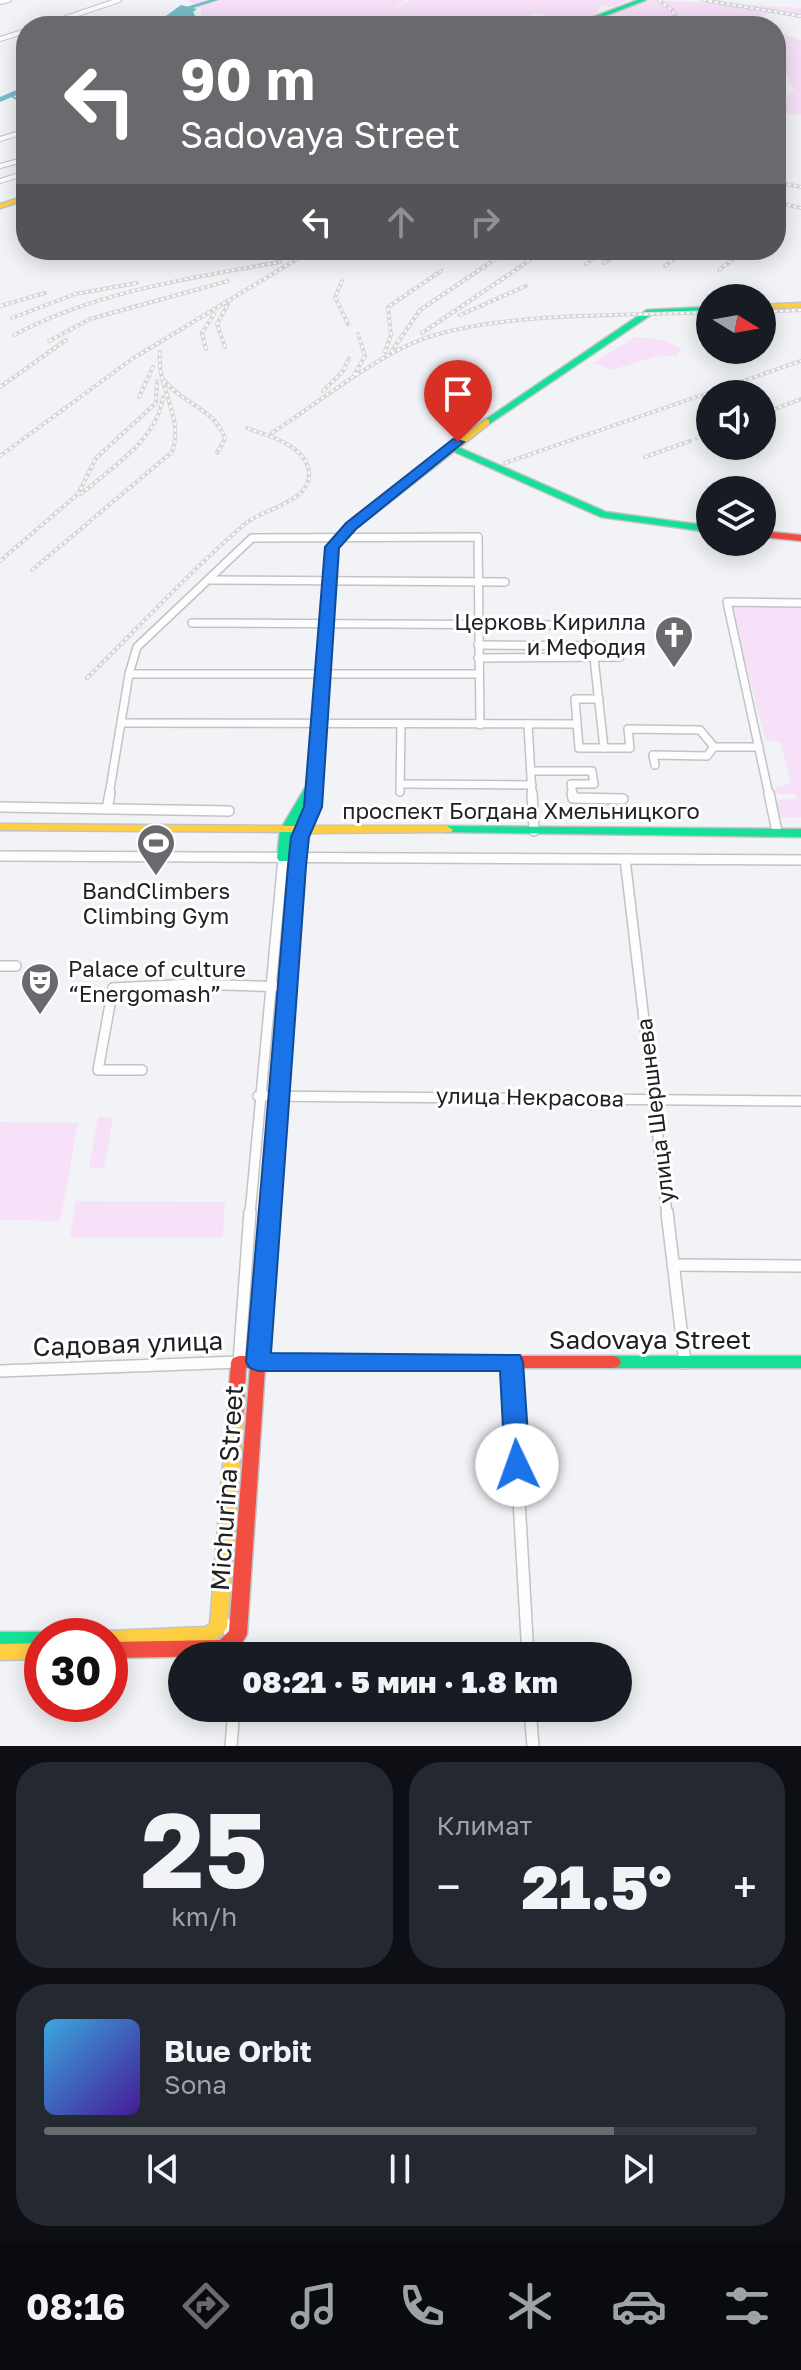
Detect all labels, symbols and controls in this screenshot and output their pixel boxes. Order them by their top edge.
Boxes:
text: 90 m [180,45,315,112]
icon: left [48,48,152,152]
text: Sadovaya Street [180,113,460,156]
icon: left [295,200,339,244]
icon: ahead [379,200,423,244]
icon: right [463,200,507,244]
north arrow [696,284,776,364]
map controls [696,284,776,556]
pin [424,360,492,442]
icon: arrive [436,372,480,416]
button: sound [696,380,776,460]
button: layers [696,476,776,556]
place label: Церковь Кирилла и Мефодия [454,608,646,660]
church icon: Церковь Кирилла и Мефодия [653,614,695,669]
street label: проспект Богдана Хмельницкого [342,797,700,824]
sports icon: BandClimbers Climbing Gym [135,822,177,877]
place label: BandClimbers Climbing Gym [82,877,230,929]
place label: Palace of culture “Energomash” [68,955,246,1007]
theatre icon: Palace of culture “Energomash” [19,961,61,1016]
street label: улица Шершнева [630,1017,679,1205]
street label: улица Некрасова [436,1081,624,1112]
street label: Sadovaya Street [549,1324,751,1355]
street label: Садовая улица [32,1325,224,1362]
street label: Michurina Street [204,1384,249,1592]
position arrow [475,1423,559,1507]
speed limit sign: 30 [24,1618,128,1722]
text: 08:21 · 5 мин · 1.8 km [242,1664,558,1700]
text: 25 [141,1786,268,1911]
text: Климат [437,1810,532,1841]
text: 21.5° [522,1850,672,1922]
text: − [437,1860,461,1913]
text: + [733,1860,757,1913]
text: km/h [171,1901,237,1932]
text: Blue Orbit [164,2033,312,2069]
text: Sona [164,2069,227,2100]
icon: previous [141,2147,185,2191]
icon: pause [378,2147,422,2191]
icon: next [616,2147,660,2191]
icon: directions [178,2278,234,2334]
icon: music [286,2278,342,2334]
icon: phone [394,2278,450,2334]
icon: climate [502,2278,558,2334]
icon: car [611,2278,667,2334]
icon: filters [719,2278,775,2334]
text: 08:16 [26,2285,125,2328]

